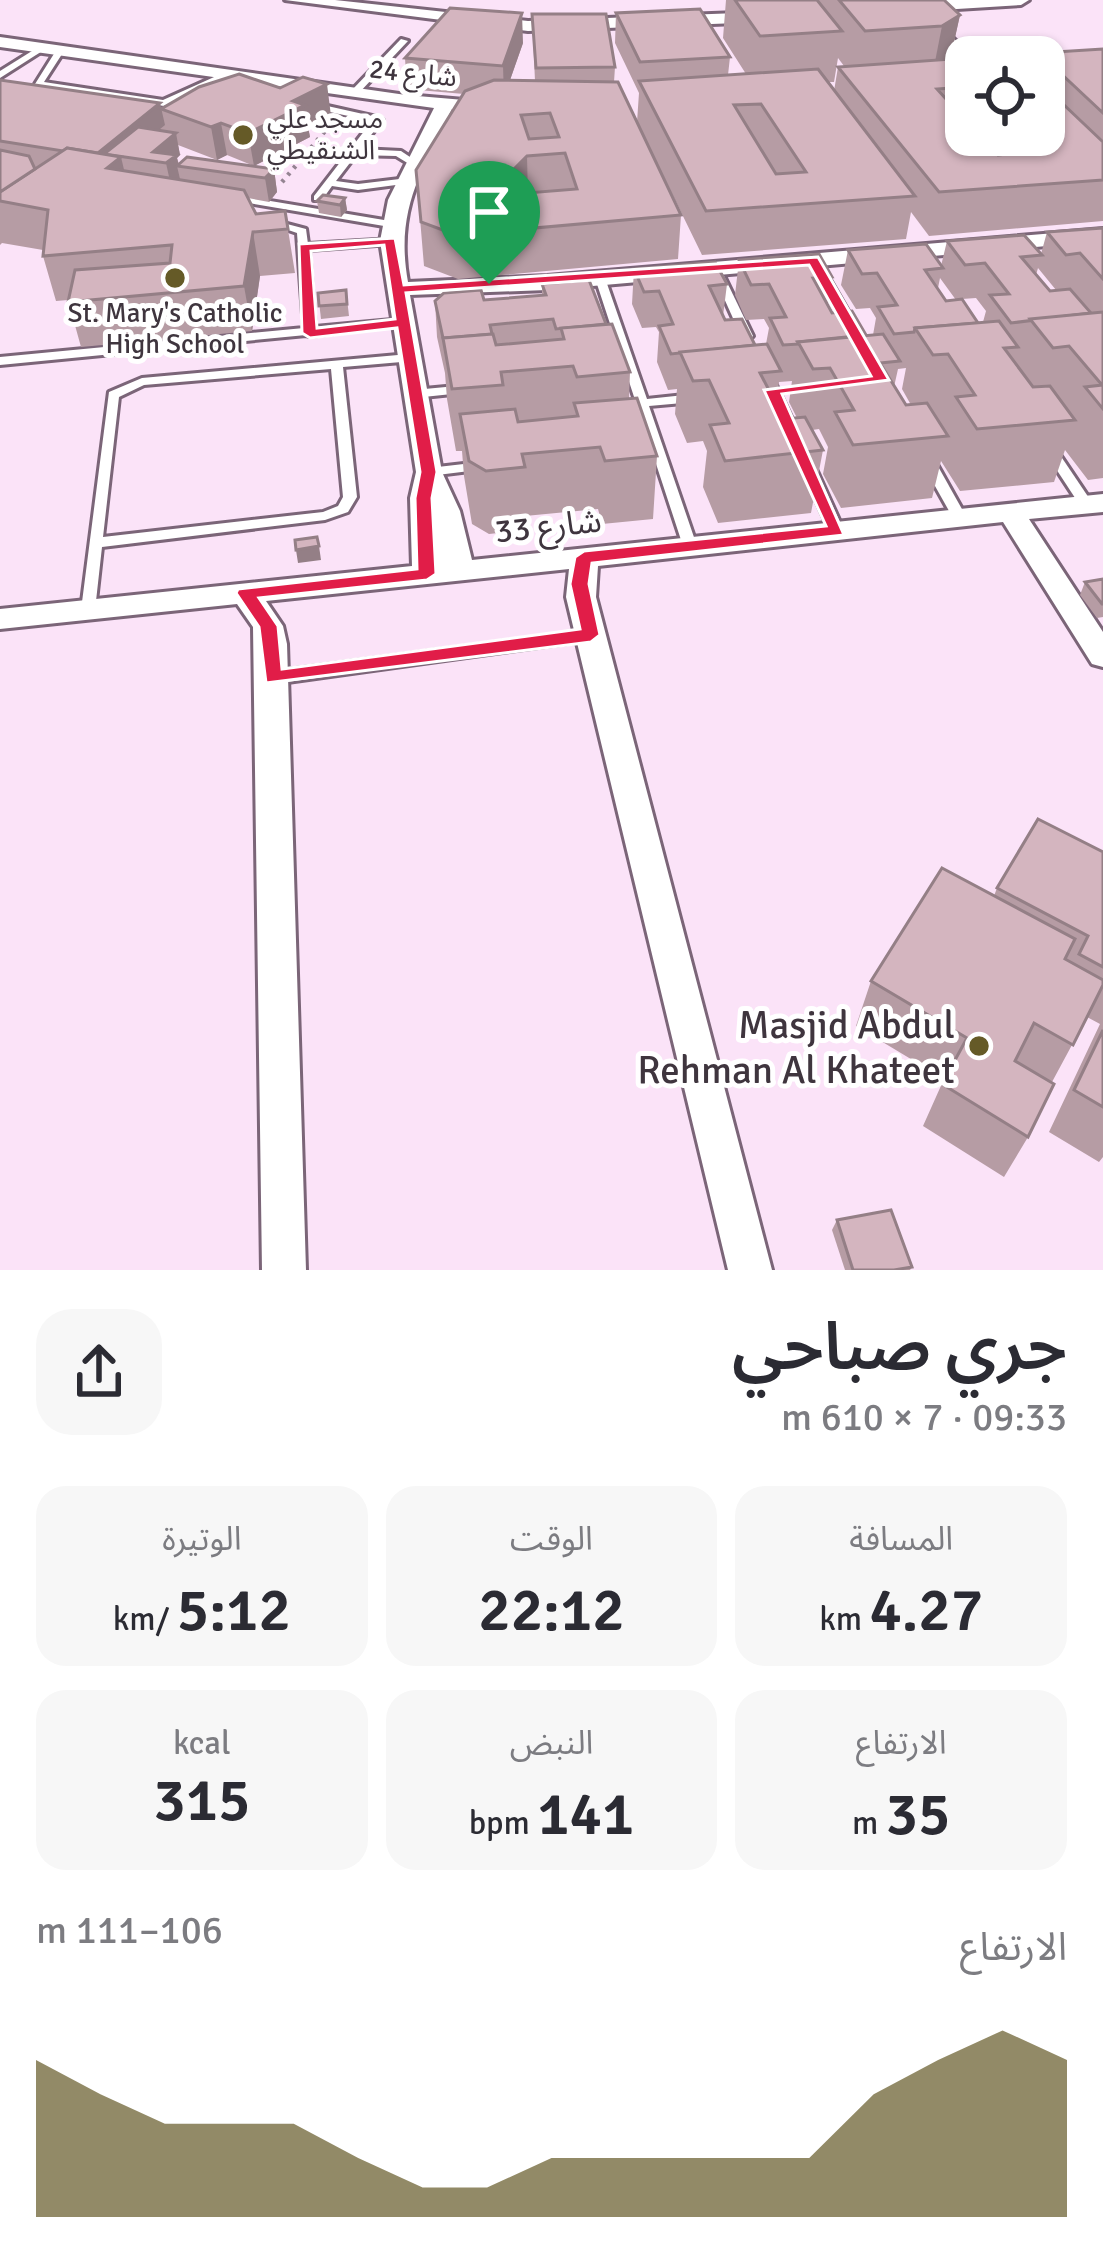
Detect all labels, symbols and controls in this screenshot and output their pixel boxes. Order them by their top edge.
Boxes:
map controls [945,36,1065,156]
button: locate [945,36,1065,156]
street label: شارع 24 [367,53,458,97]
place label: مسجد علي الشنقيطي [267,103,383,170]
marker: مسجد علي الشنقيطي [230,122,256,148]
pin [438,161,540,284]
icon: arrive [456,179,522,245]
marker: St. Mary's Catholic High School [162,265,188,291]
place label: St. Mary's Catholic High School [67,297,283,361]
street label: شارع 33 [493,501,604,555]
place label: Masjid Abdul Rehman Al Khateet [637,1001,955,1094]
marker: Masjid Abdul Rehman Al Khateet [966,1033,992,1059]
text: جري صباحي [732,1307,1067,1388]
button: share [36,1309,162,1435]
text: 09:33 · 7 × 610 m [781,1393,1067,1441]
text: الوتيرة [162,1519,242,1560]
text: الوقت [510,1519,593,1560]
text: المسافة [849,1519,953,1560]
text: 5:12 [177,1574,291,1648]
text: 22:12 [478,1574,625,1648]
text: 4.27 [869,1574,983,1648]
text: /km [113,1599,177,1640]
text: km [819,1599,869,1640]
text: kcal [173,1723,231,1764]
text: النبض [510,1723,593,1764]
text: الارتفاع [856,1723,947,1764]
text: 315 [153,1764,250,1838]
text: 141 [537,1778,634,1852]
text: 35 [886,1778,950,1852]
text: bpm [469,1803,537,1844]
text: m [852,1803,886,1844]
text: 106–111 m [36,1906,223,1954]
text: الارتفاع [960,1923,1067,1971]

